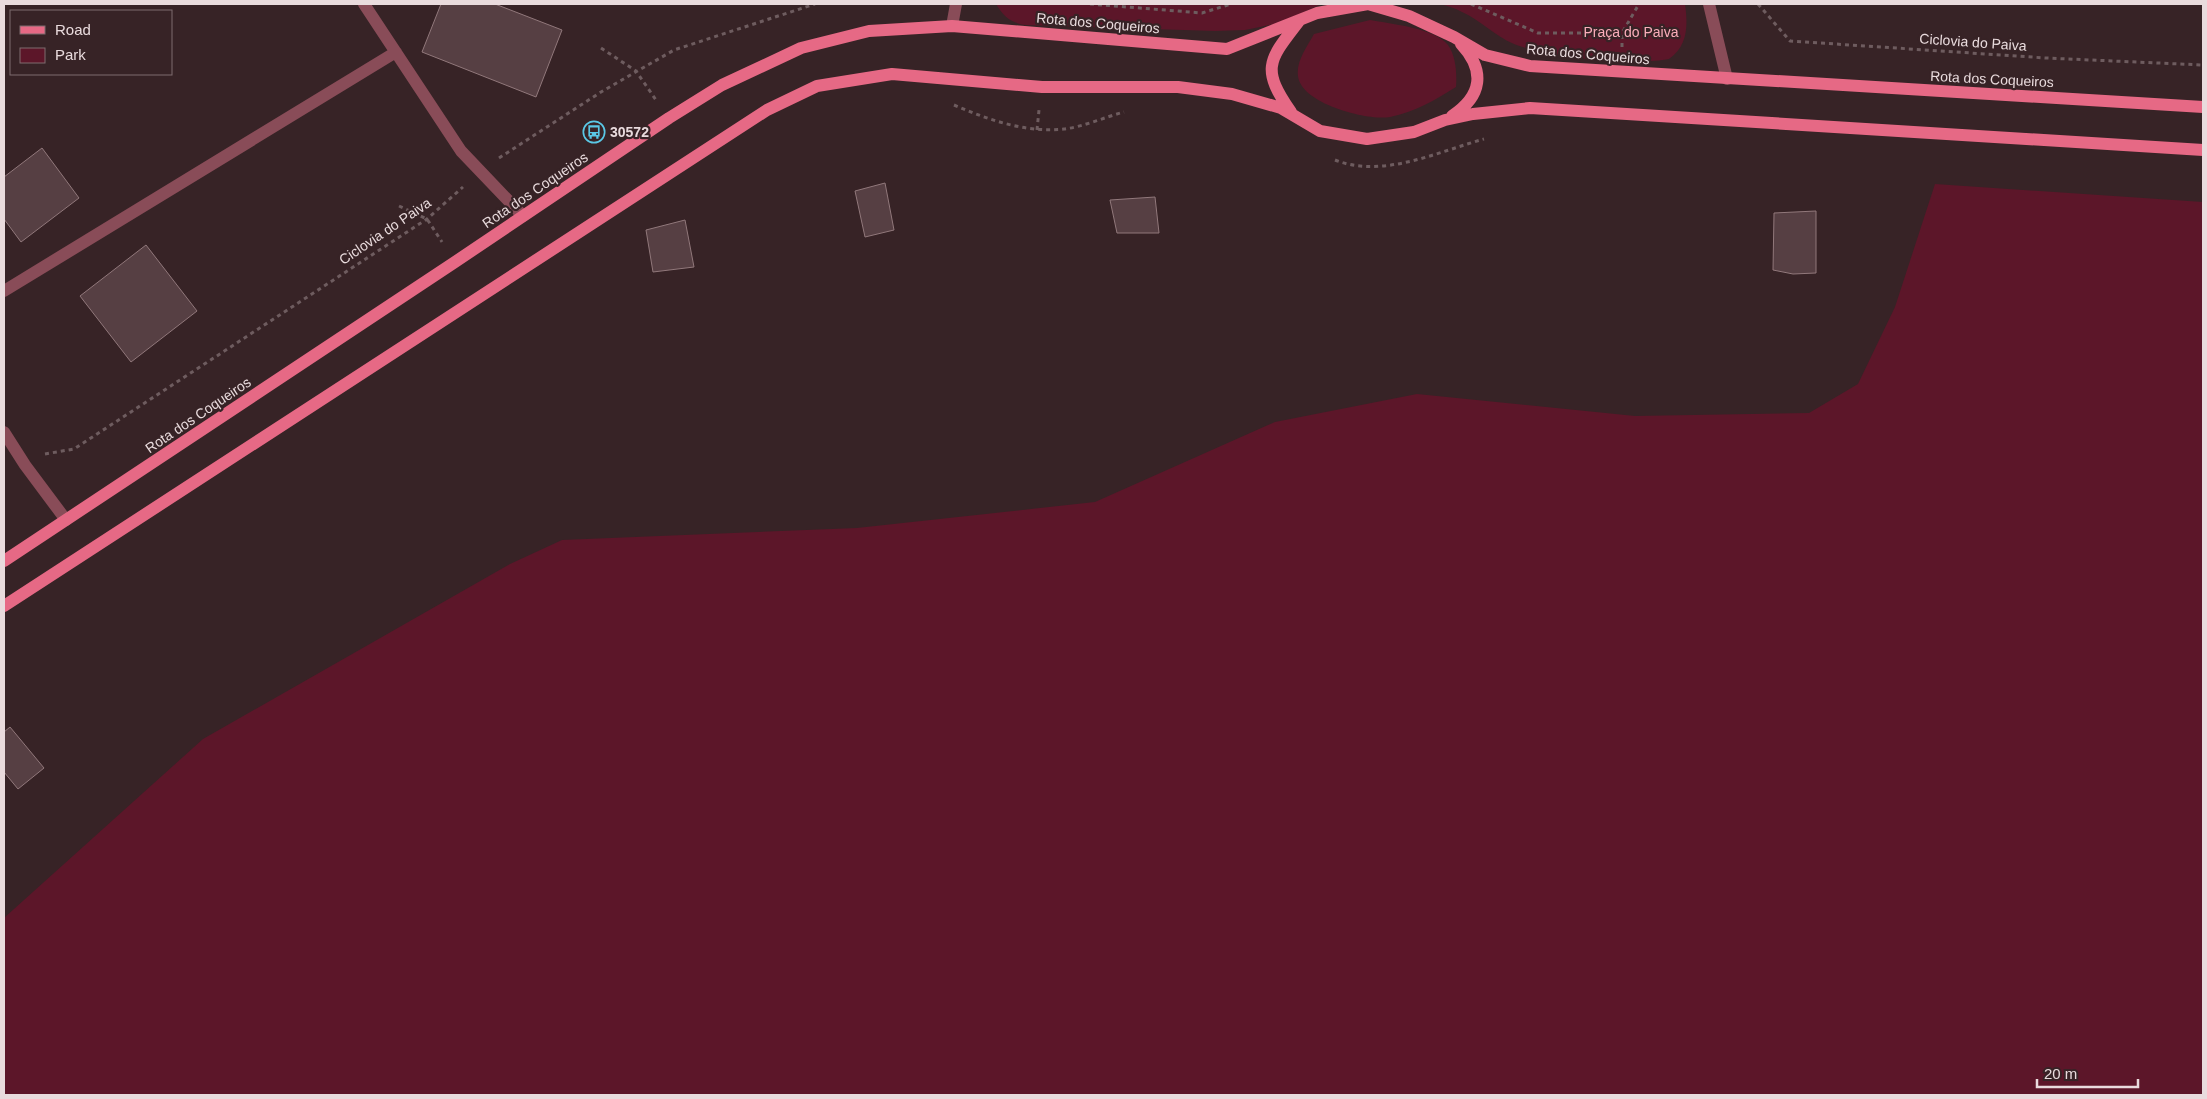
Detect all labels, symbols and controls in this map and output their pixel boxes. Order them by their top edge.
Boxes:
legend [10,10,172,75]
street label: Rota dos Coqueiros [1036,10,1160,36]
text: Road [55,21,91,38]
park label: Praça do Paiva [1584,24,1679,40]
street label: Ciclovia do Paiva [1919,30,2027,54]
street label: Rota dos Coqueiros [1526,41,1650,67]
text: Park [55,46,86,63]
street label: Rota dos Coqueiros [1930,68,2054,90]
bus stop icon: 30572 [582,120,606,144]
place label: 30572 [610,124,649,140]
street label: Rota dos Coqueiros [479,149,591,231]
street label: Ciclovia do Paiva [336,194,434,268]
street label: Rota dos Coqueiros [142,374,254,456]
scale bar [2037,1056,2138,1088]
text: 20 m [2044,1065,2077,1082]

